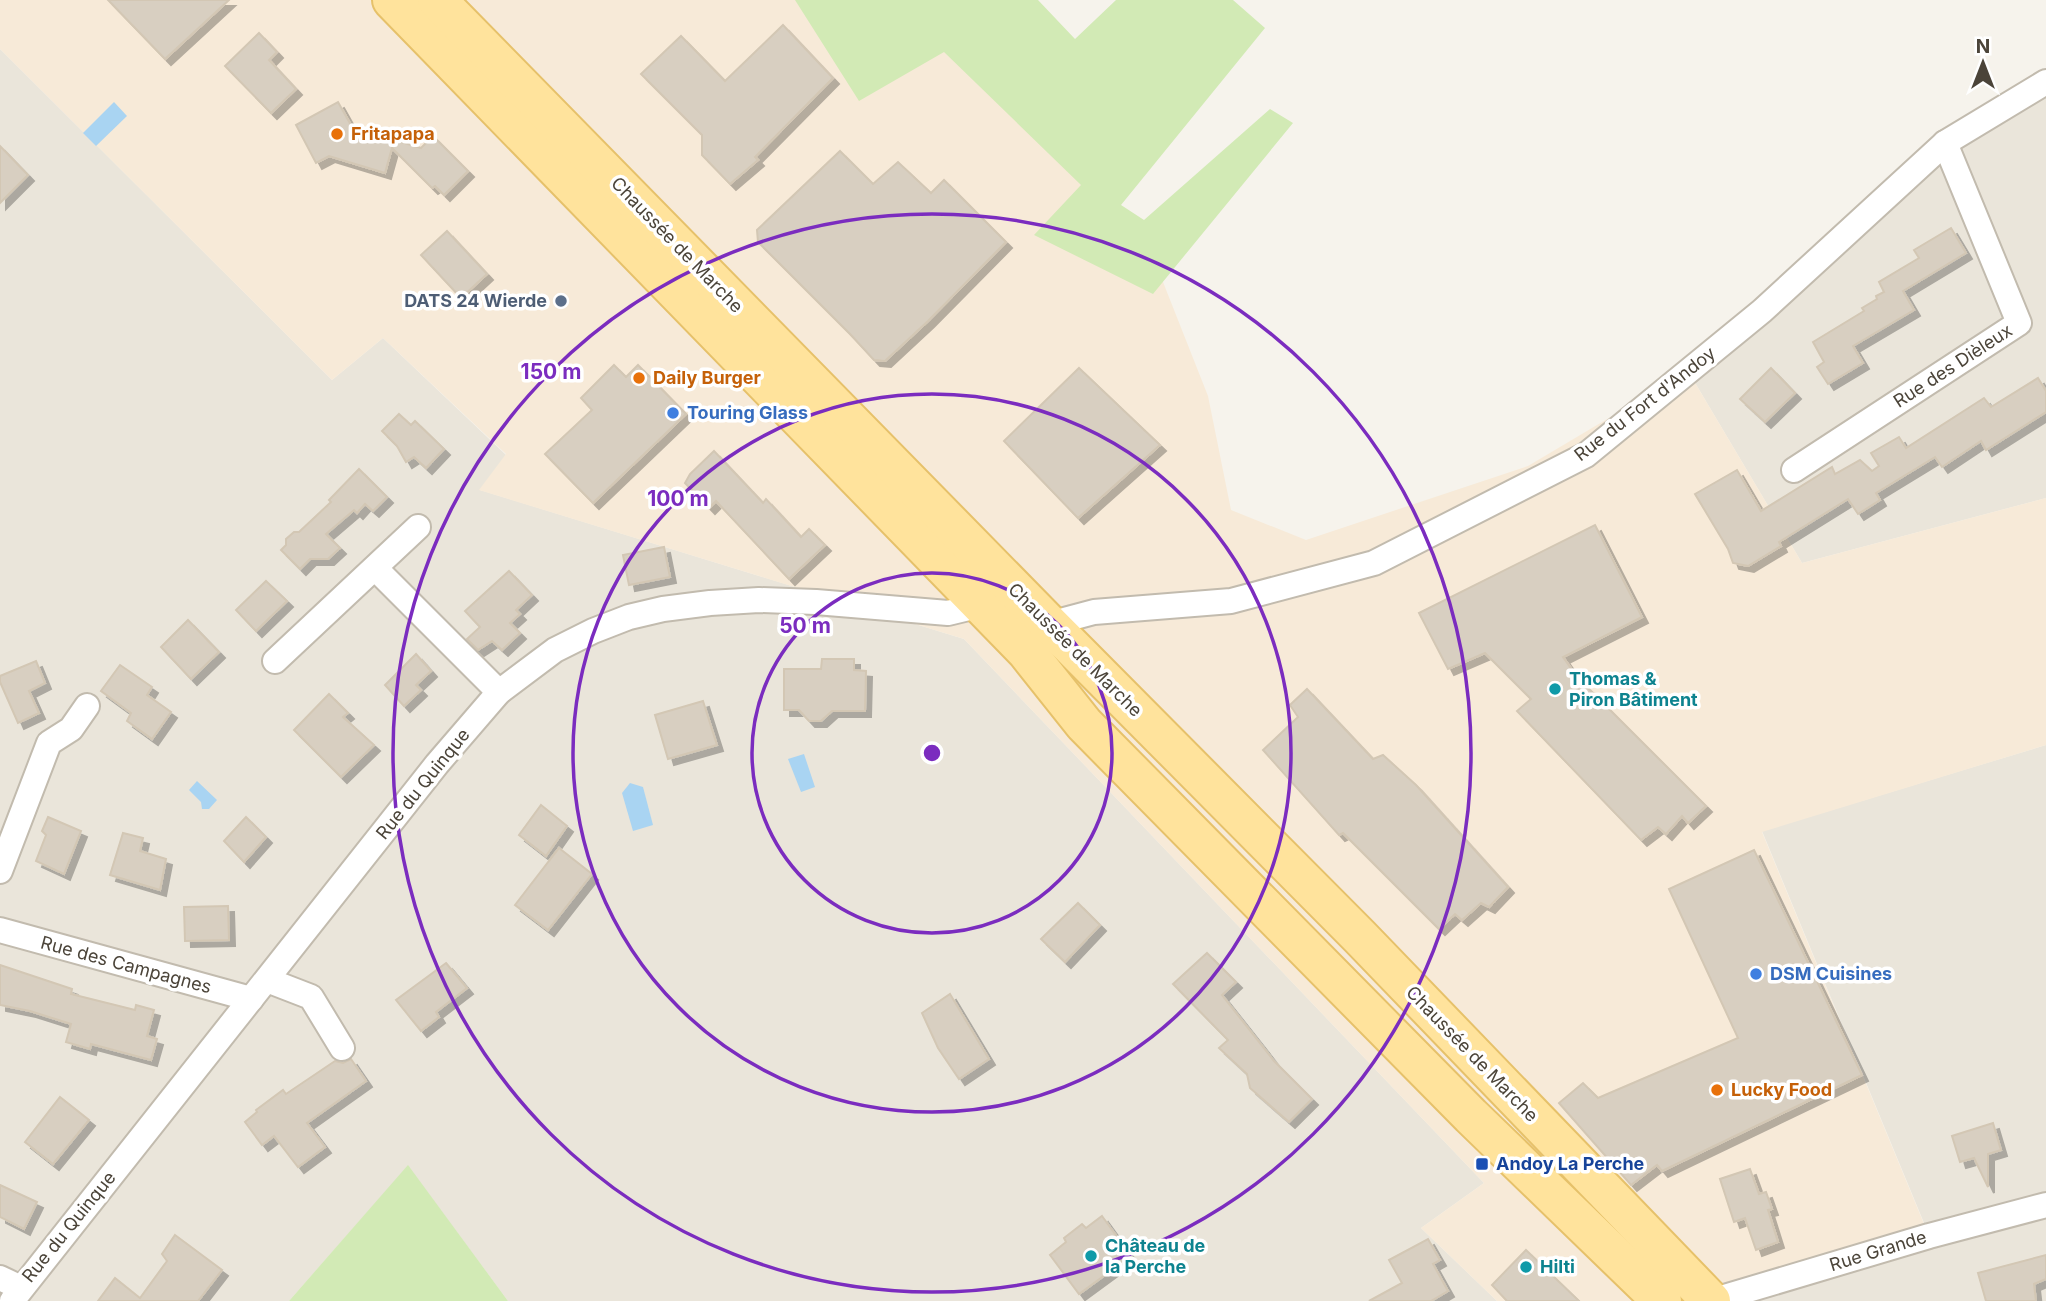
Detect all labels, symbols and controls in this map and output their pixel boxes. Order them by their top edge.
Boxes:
north arrow [1948,28,2018,98]
text: N [1976,35,1990,58]
place label: Fritapapa [351,123,435,144]
marker: Fritapapa [329,126,345,142]
street label: Chaussée de Marche [607,172,748,317]
place label: DATS 24 Wierde [404,290,547,311]
marker: DATS 24 Wierde [553,293,569,309]
street label: Rue des Dièleux [1890,319,2016,412]
street label: Rue du Fort d'Andoy [1570,342,1719,465]
text: 150 m [521,359,581,384]
place label: Daily Burger [653,367,761,388]
marker: Daily Burger [631,370,647,386]
place label: Touring Glass [687,402,808,423]
marker: Touring Glass [665,405,681,421]
text: 100 m [647,486,709,511]
street label: Chaussée de Marche [1004,578,1147,721]
text: 50 m [779,613,831,638]
place label: Thomas & Piron Bâtiment [1569,668,1698,710]
marker: Thomas & Piron Bâtiment [1547,681,1563,697]
street label: Rue du Quinque [372,724,474,843]
centre of rings [920,741,944,765]
street label: Rue des Campagnes [38,932,214,997]
place label: DSM Cuisines [1770,963,1892,984]
marker: DSM Cuisines [1748,966,1764,982]
street label: Chaussée de Marche [1402,981,1543,1126]
place label: Lucky Food [1731,1079,1832,1100]
marker: Lucky Food [1709,1082,1725,1098]
place label: Andoy La Perche [1496,1153,1645,1174]
marker: Andoy La Perche [1474,1156,1490,1172]
street label: Rue du Quinque [18,1167,120,1286]
street label: Rue Grande [1827,1226,1929,1275]
place label: Château de la Perche [1105,1235,1206,1277]
marker: Château de la Perche [1083,1248,1099,1264]
place label: Hilti [1540,1256,1575,1277]
marker: Hilti [1518,1259,1534,1275]

